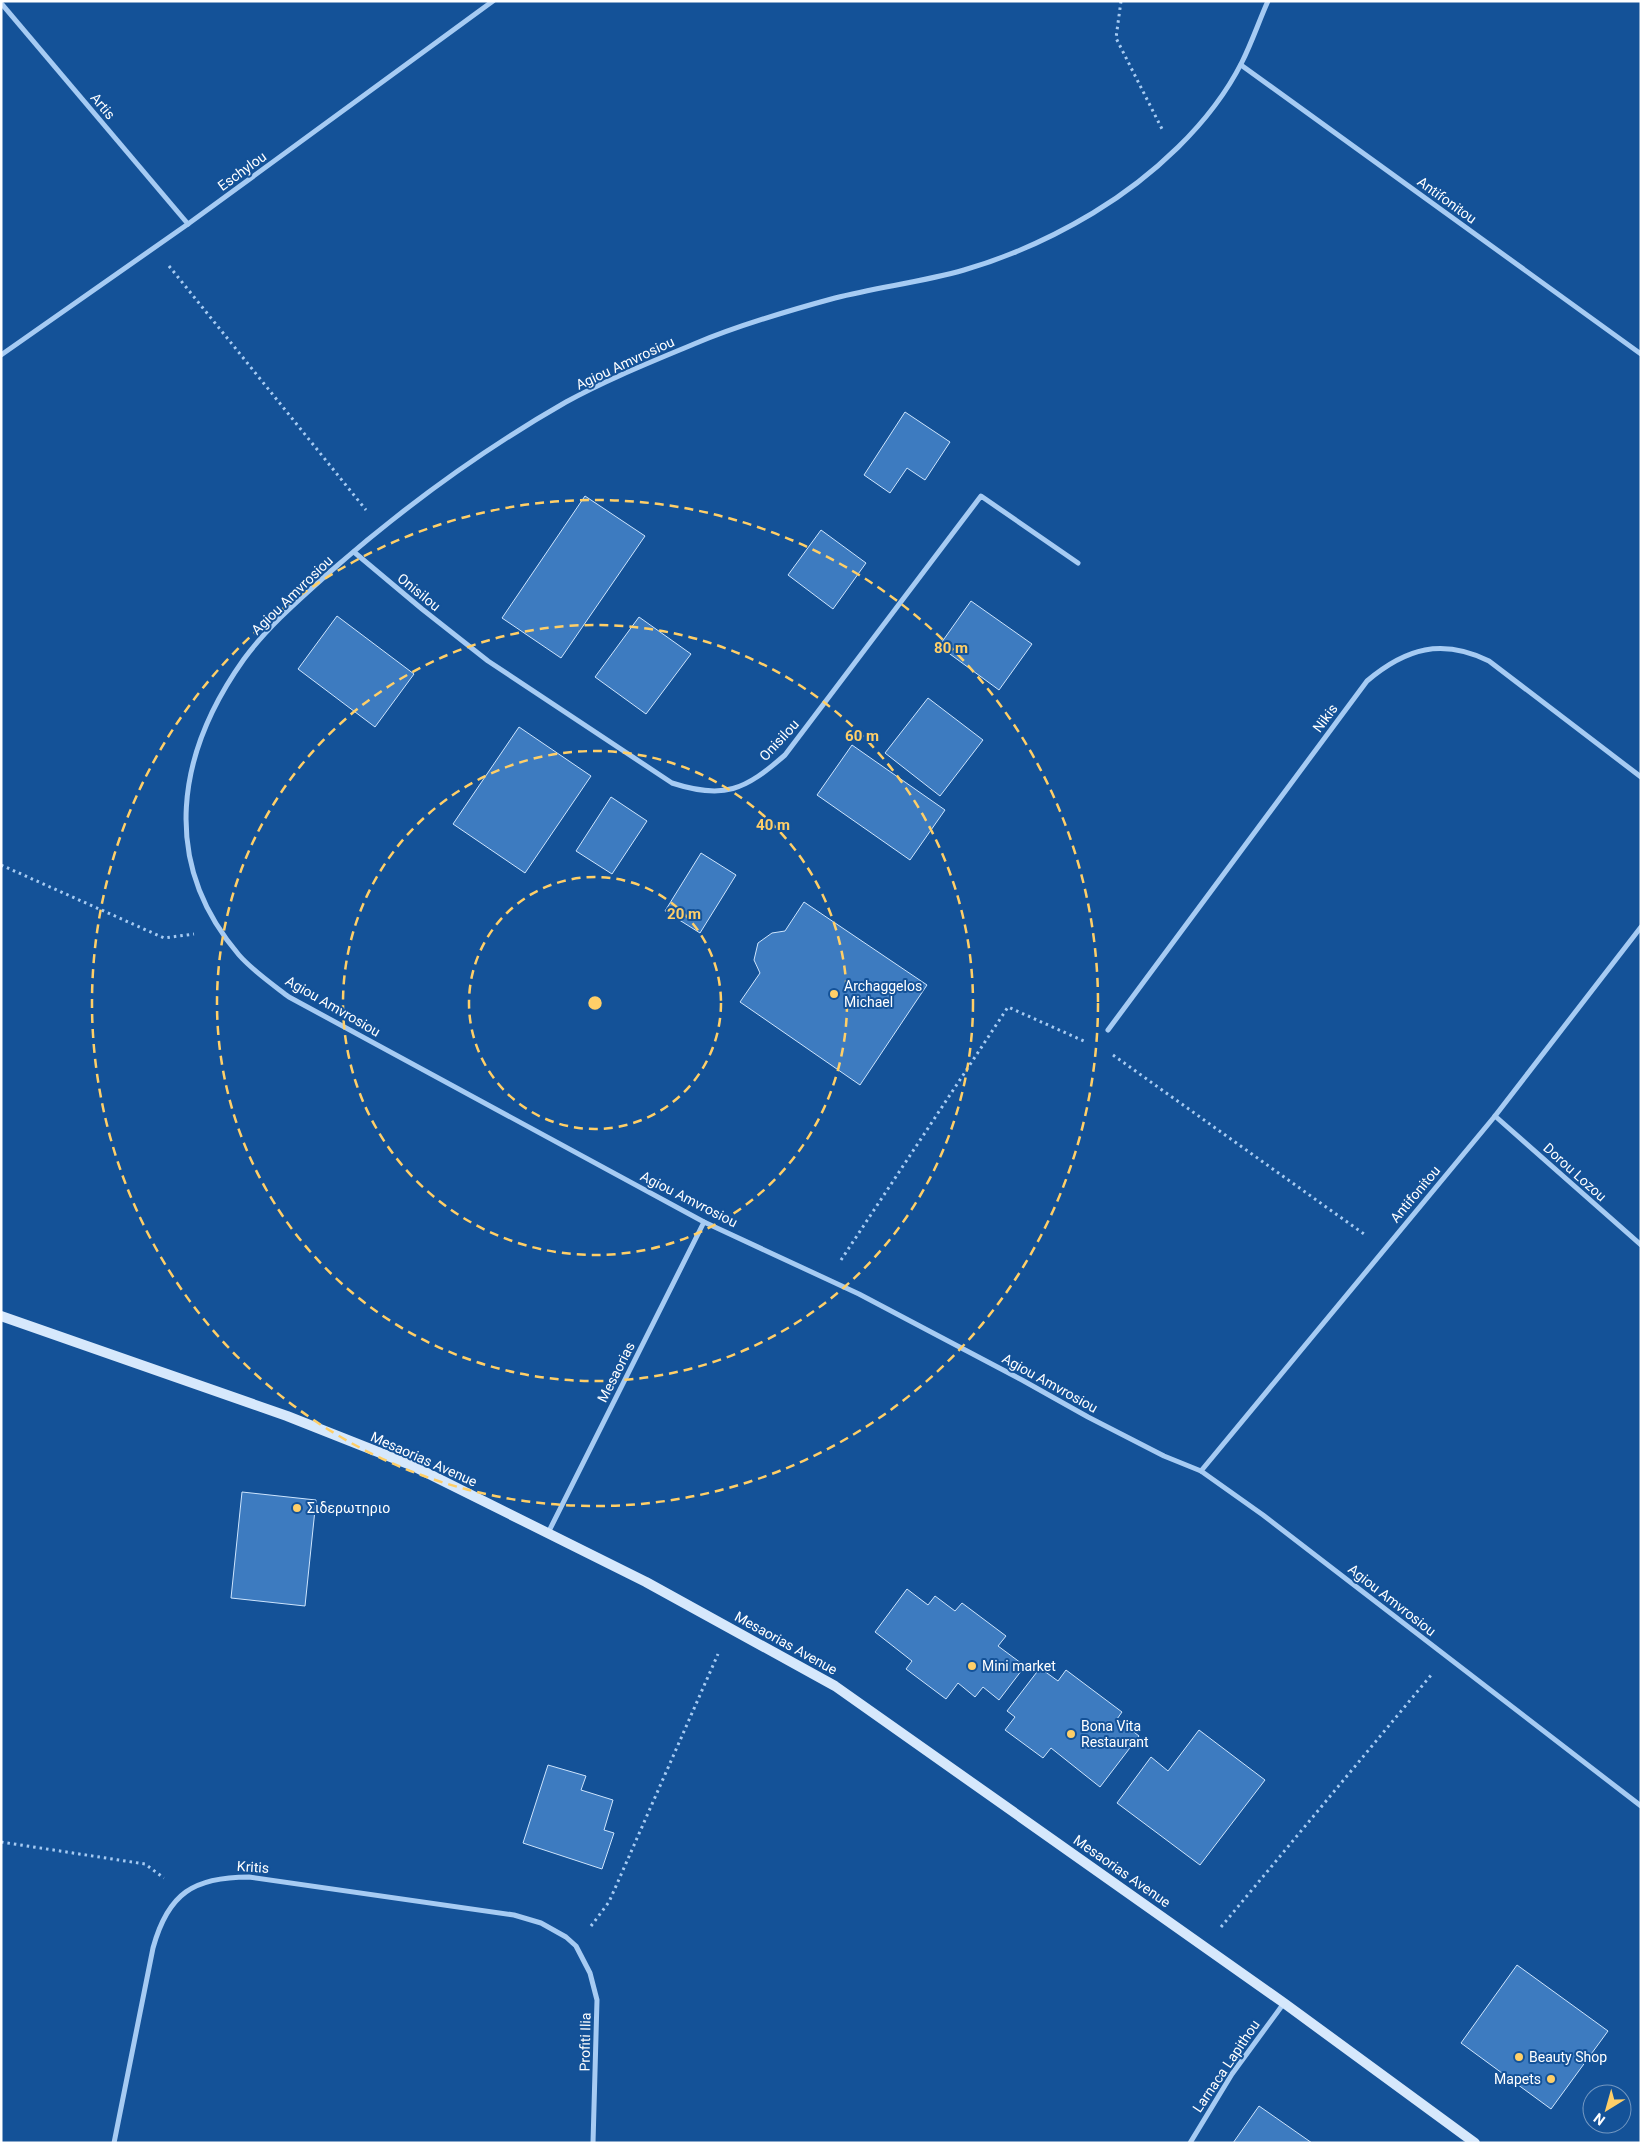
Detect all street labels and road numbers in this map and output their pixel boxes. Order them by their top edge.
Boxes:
street label: Artis [87,90,119,122]
street label: Eschylou [215,148,269,194]
street label: Antifonitou [1414,173,1480,227]
street label: Agiou Amvrosiou [573,333,677,393]
street label: Agiou Amvrosiou [248,552,336,638]
street label: Onisilou [394,570,444,614]
street label: Nikis [1309,701,1341,735]
street label: Onisilou [756,716,802,764]
street label: Agiou Amvrosiou [283,972,383,1040]
street label: Dorou Lozou [1540,1140,1610,1204]
street label: Antifonitou [1387,1162,1443,1226]
street label: Agiou Amvrosiou [638,1168,740,1230]
street label: Mesaorias [594,1339,638,1405]
street label: Agiou Amvrosiou [999,1350,1101,1416]
street label: Mesaorias Avenue [368,1428,480,1490]
street label: Agiou Amvrosiou [1345,1561,1439,1639]
street label: Mesaorias Avenue [732,1608,840,1678]
street label: Mesaorias Avenue [1070,1832,1174,1910]
street label: Kritis [236,1858,270,1876]
street label: Profiti Ilia [576,2012,594,2072]
street label: Larnaca Lapithou [1189,2017,1263,2115]

